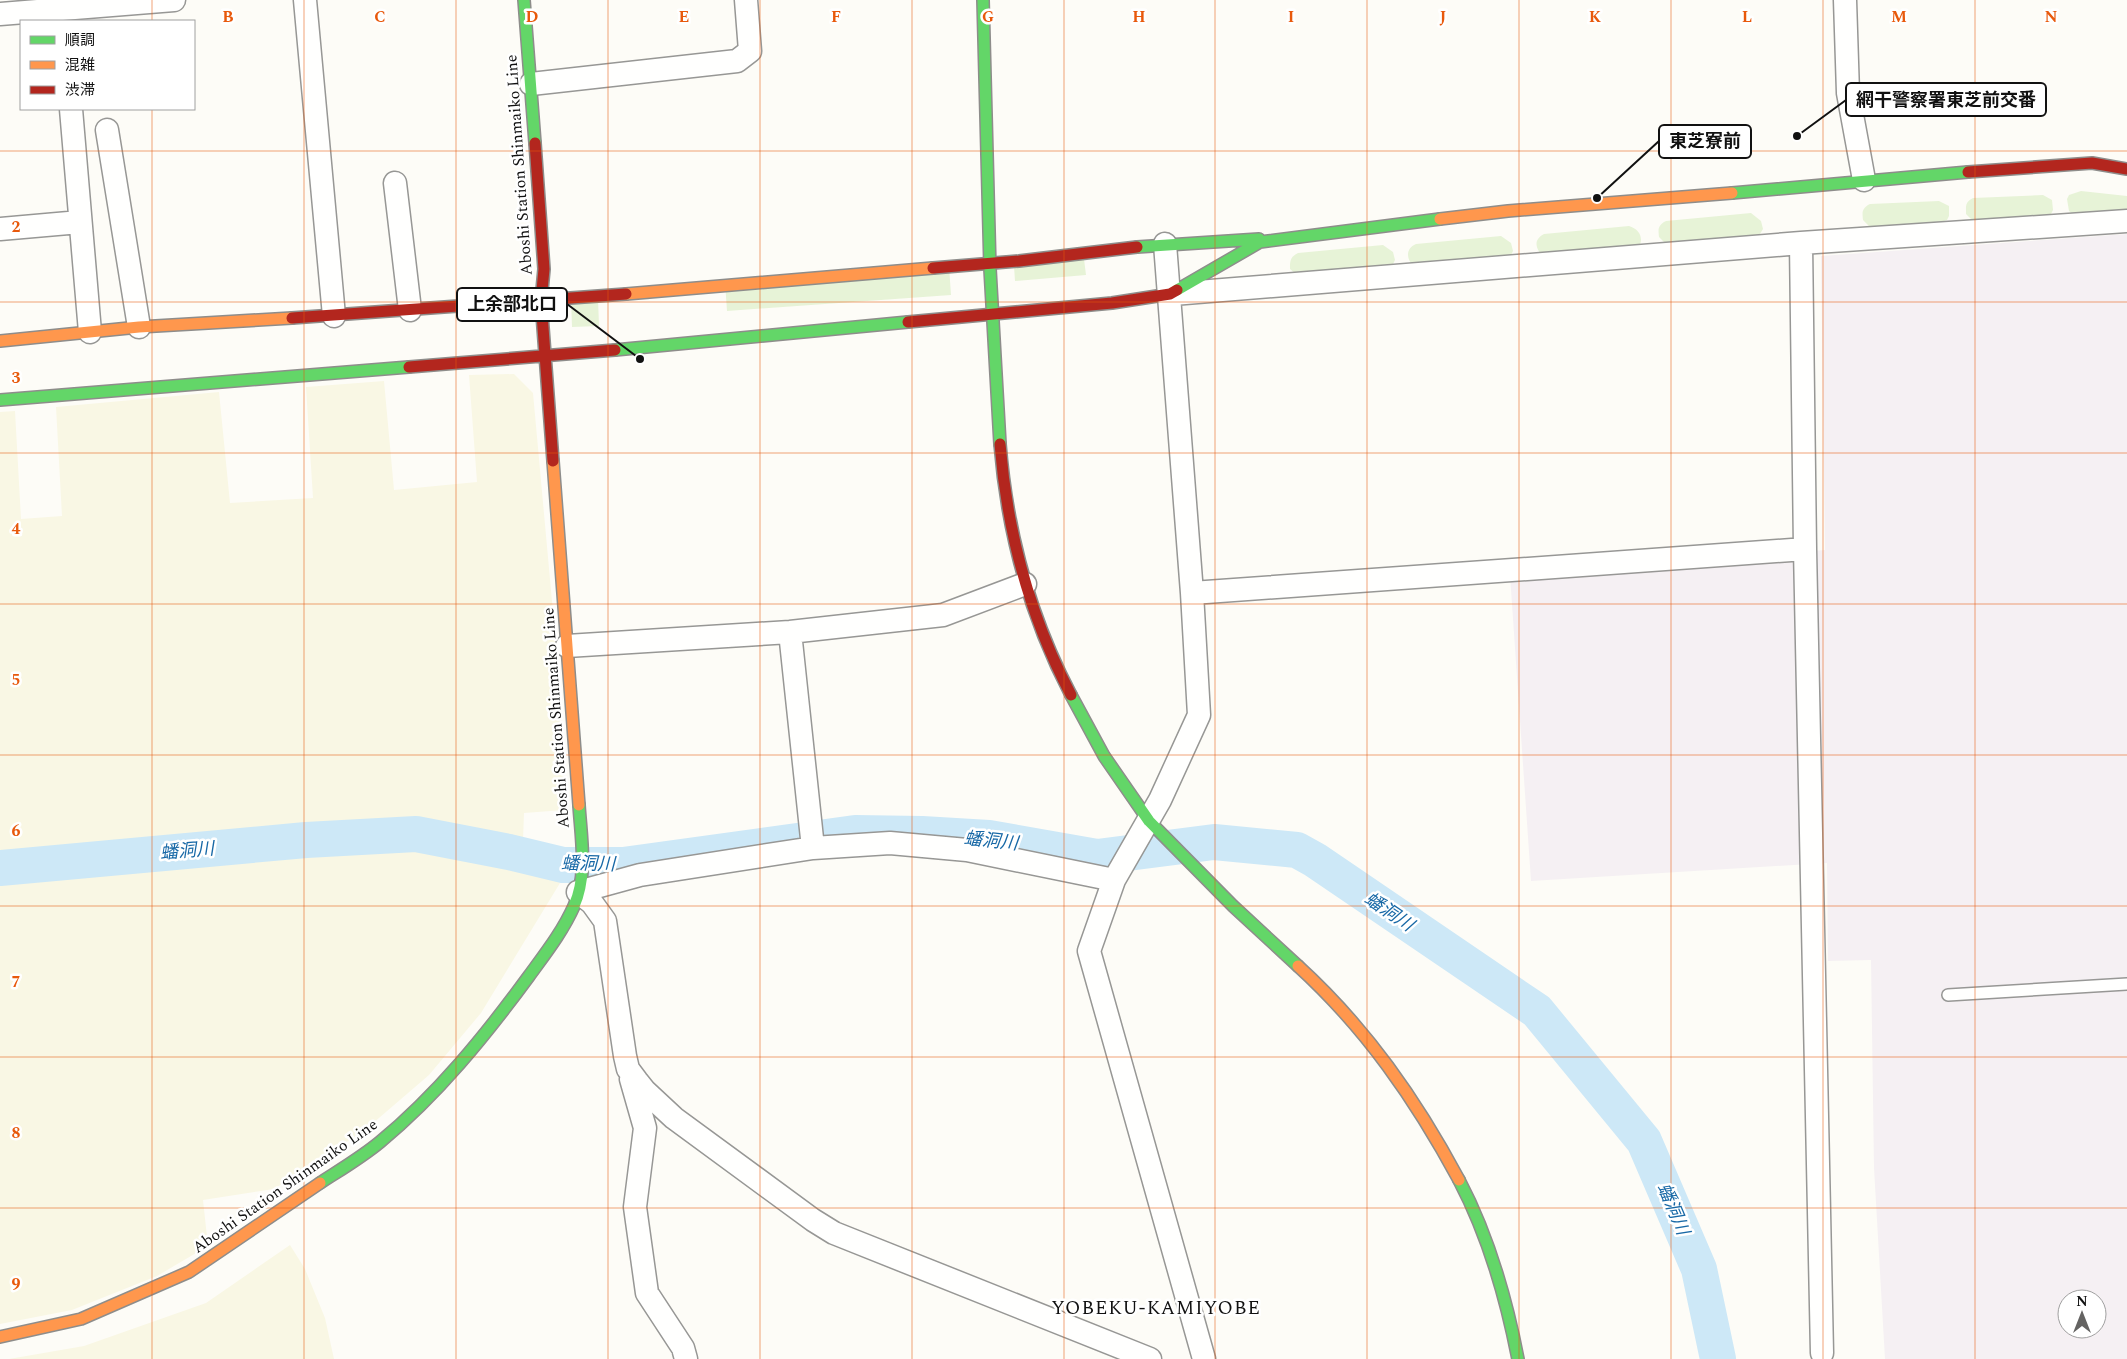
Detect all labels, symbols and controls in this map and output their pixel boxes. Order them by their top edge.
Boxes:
text: B [222,5,234,29]
text: C [374,5,386,29]
text: D [526,5,539,29]
text: E [679,5,689,29]
text: F [831,5,841,29]
text: G [982,5,994,29]
text: H [1132,5,1146,29]
text: I [1288,5,1294,29]
text: J [1440,5,1447,29]
text: K [1589,5,1602,29]
text: L [1742,5,1752,29]
text: M [1891,5,1907,29]
text: N [2044,5,2058,29]
legend [20,20,195,110]
text: 順調 [65,29,95,52]
text: 混雑 [65,54,95,77]
street label: Aboshi Station Shinmaiko Line [499,54,539,276]
text: 渋滞 [65,79,95,102]
callout: 網干警察署東芝前交番 [1846,83,2046,116]
text: 網干警察署東芝前交番 [1856,87,2036,114]
callout: 東芝寮前 [1659,125,1751,158]
text: 東芝寮前 [1669,128,1741,155]
text: 2 [12,215,21,239]
callout: 上余部北口 [457,288,567,321]
text: 上余部北口 [467,291,557,318]
text: 3 [12,366,21,390]
text: 4 [12,517,21,541]
street label: Aboshi Station Shinmaiko Line [536,607,576,829]
text: 5 [12,668,20,692]
text: 6 [12,819,21,843]
water label: 蟠洞川 [963,825,1021,857]
water label: 蟠洞川 [159,835,217,867]
water label: 蟠洞川 [561,850,617,878]
water label: 蟠洞川 [1359,886,1421,939]
text: 7 [12,970,21,994]
street label: Aboshi Station Shinmaiko Line [187,1113,383,1259]
text: 8 [12,1121,21,1145]
water label: 蟠洞川 [1650,1179,1697,1241]
text: 9 [12,1272,21,1296]
north arrow [2057,1289,2107,1339]
text: N [2076,1291,2088,1312]
district label: YOBEKU-KAMIYOBE [1051,1294,1261,1323]

